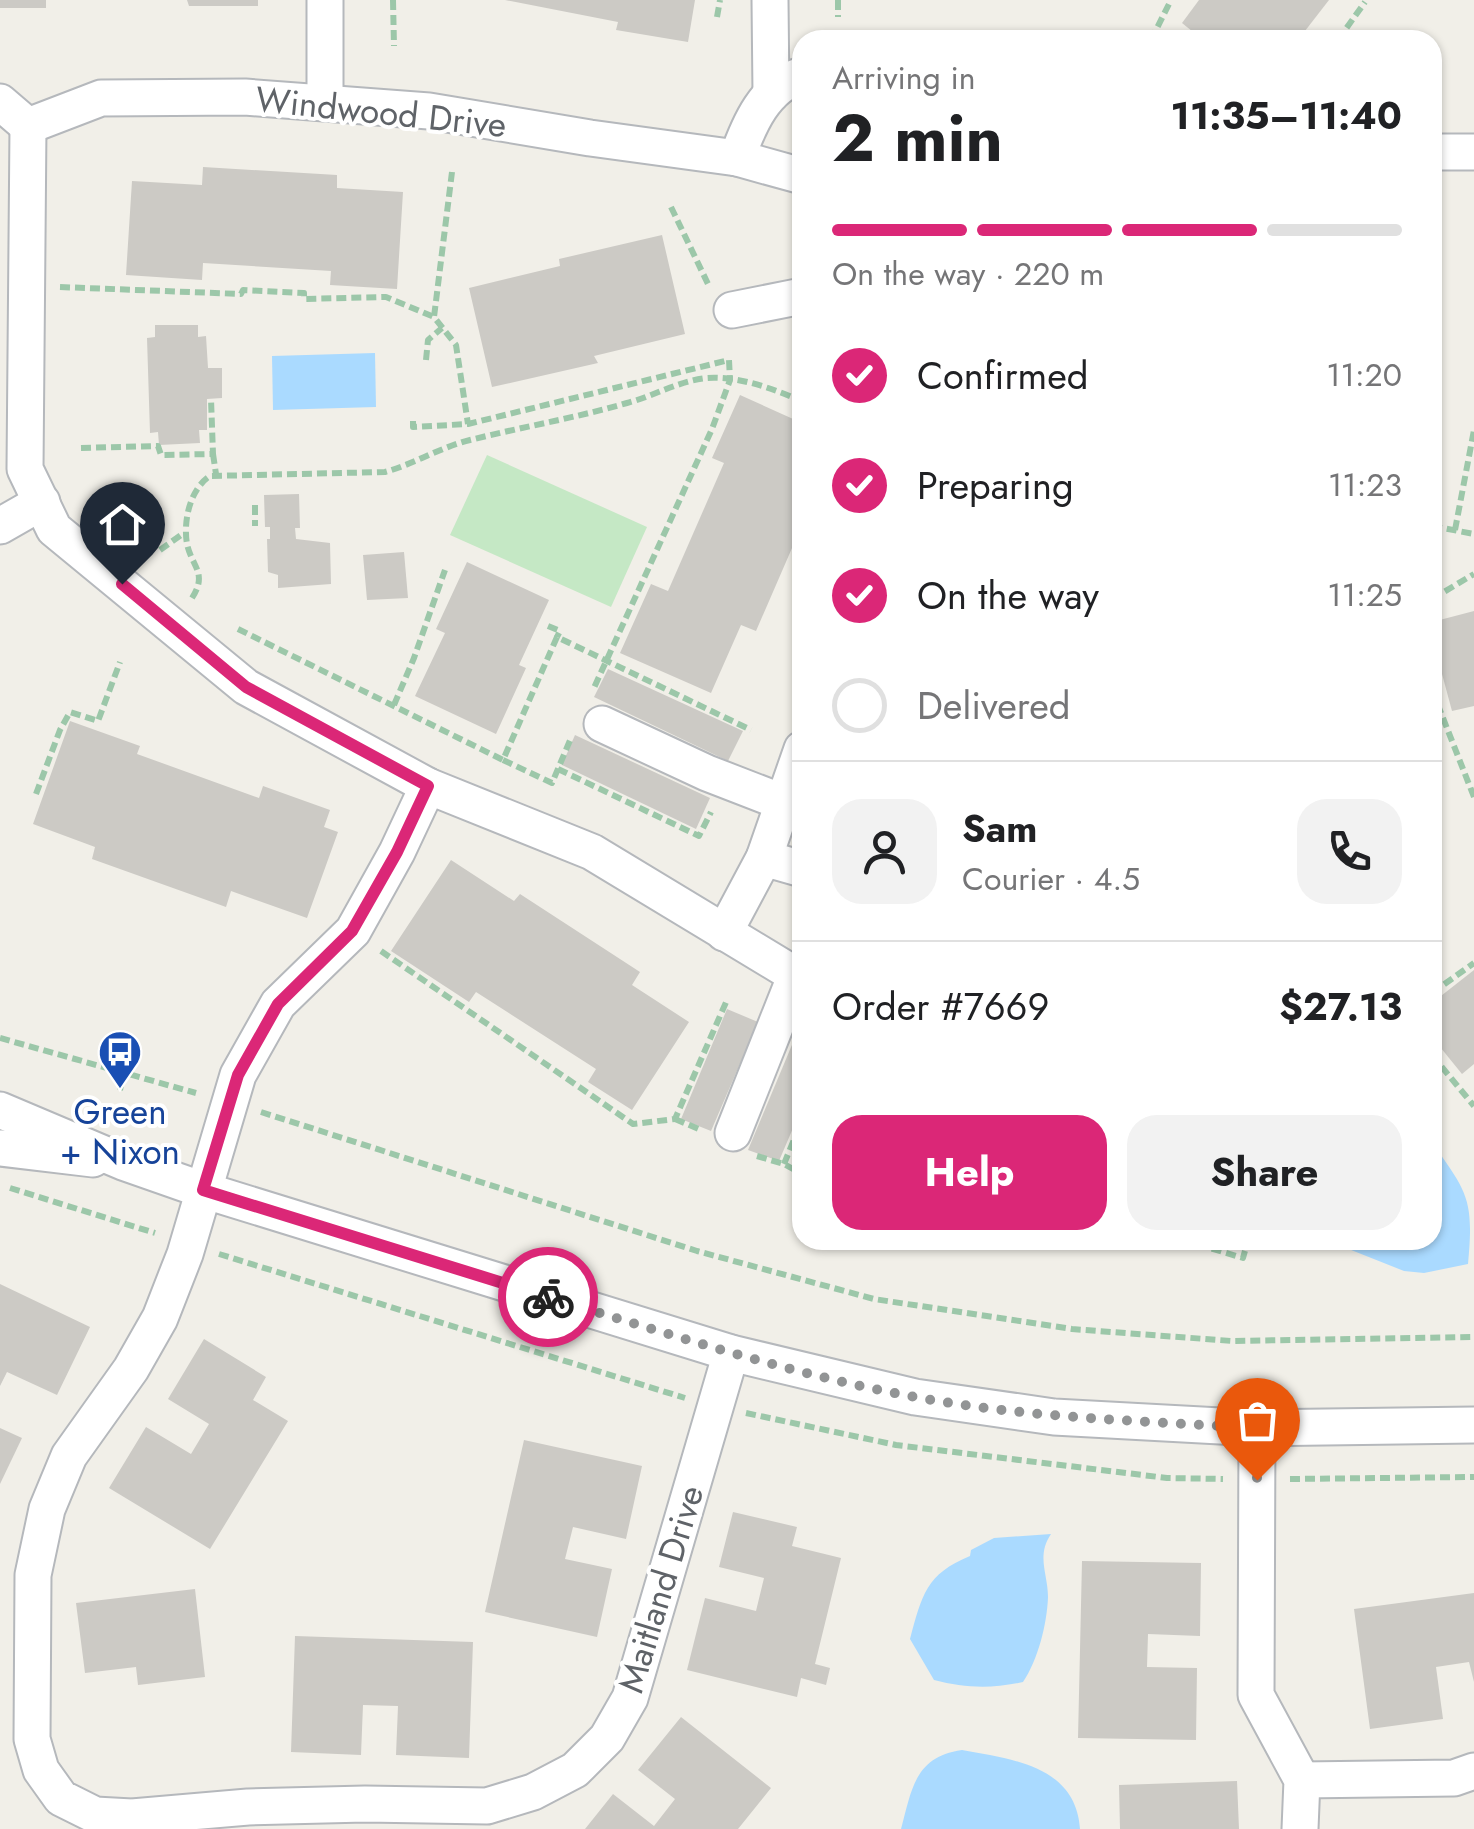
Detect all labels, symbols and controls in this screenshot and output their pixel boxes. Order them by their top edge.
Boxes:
text: Arriving in [832,55,976,101]
street label: Windwood Drive [253,74,509,150]
text: 11:35–11:40 [1171,88,1402,143]
text: 2 min [832,91,1003,185]
text: On the way · 220 m [832,251,1104,297]
icon: check [832,348,887,403]
text: Confirmed [917,348,1088,403]
text: 11:20 [1326,352,1402,398]
icon: check [832,458,887,513]
text: Preparing [917,458,1074,513]
text: 11:23 [1328,462,1402,508]
pin [80,482,165,585]
icon: home [95,497,150,552]
icon: check [832,568,887,623]
text: On the way [917,568,1099,623]
text: 11:25 [1327,572,1402,618]
text: Delivered [917,678,1070,733]
button: person [832,799,937,904]
button: phone [1297,799,1402,904]
text: Sam [962,801,1037,856]
text: Courier · 4.5 [962,856,1140,902]
text: Order #7669 [832,979,1049,1034]
text: $27.13 [1279,979,1402,1034]
bus stop icon: Green + Nixon [97,1029,143,1090]
place label: Green + Nixon [60,1087,180,1177]
button: Help [832,1115,1107,1230]
button: Share [1127,1115,1402,1230]
courier [498,1247,598,1347]
icon: bike [521,1270,576,1325]
pin [1215,1378,1300,1481]
icon: bag [1230,1393,1285,1448]
street label: Maitland Drive [606,1479,716,1699]

